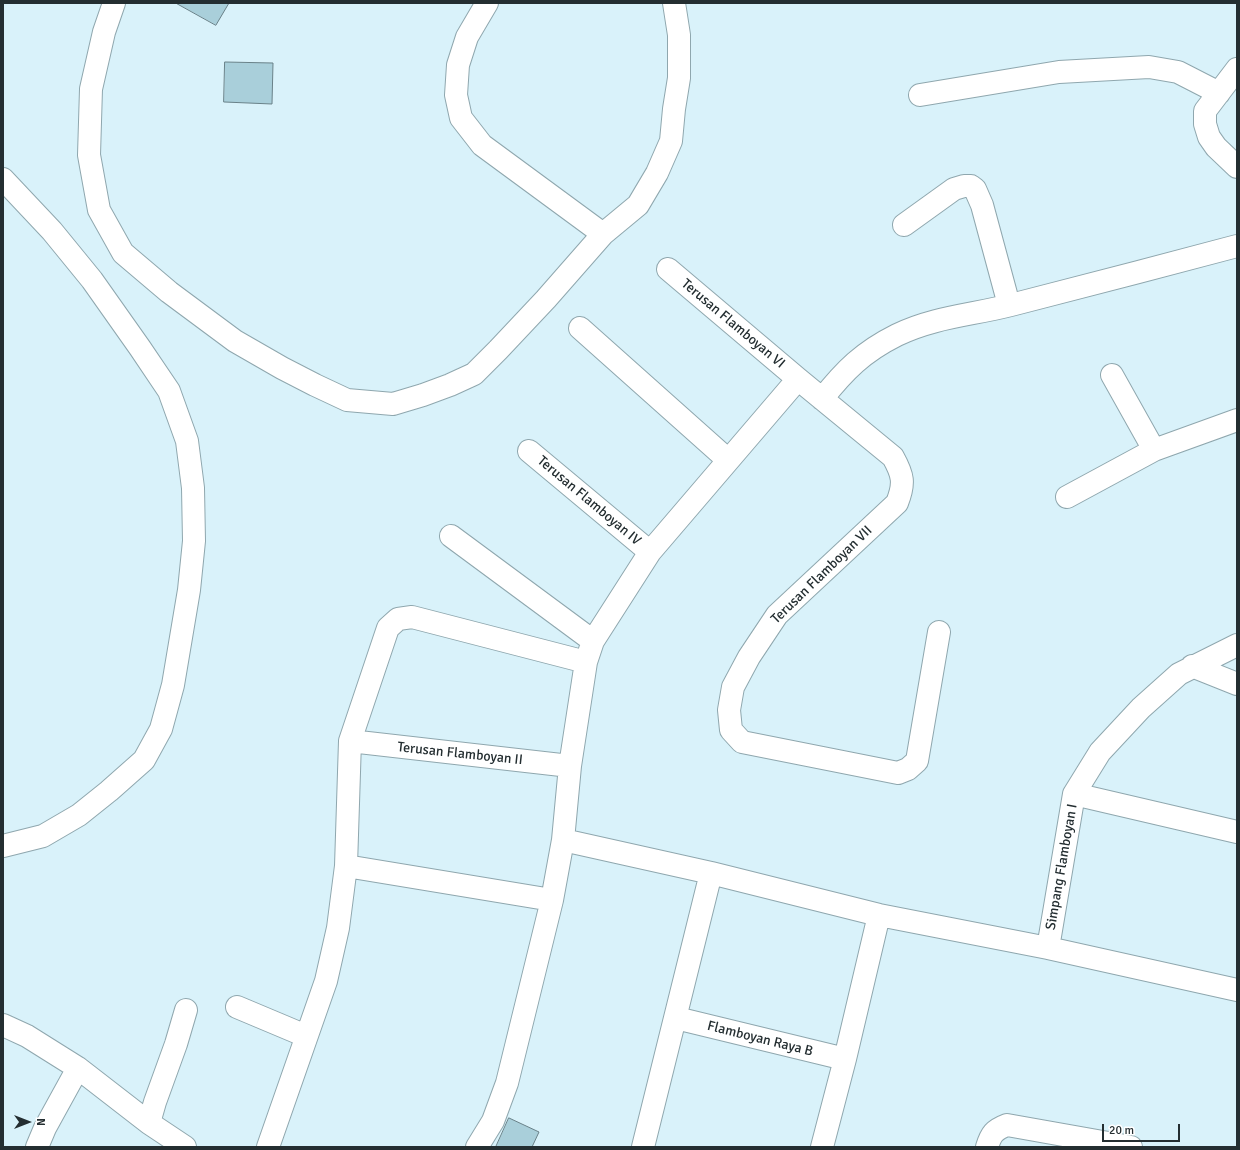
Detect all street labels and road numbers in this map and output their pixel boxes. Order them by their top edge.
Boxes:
street label: Terusan Flamboyan VI [678,276,788,372]
street label: Terusan Flamboyan IV [534,453,644,549]
street label: Terusan Flamboyan VII [768,522,876,628]
street label: Terusan Flamboyan II [396,739,524,769]
street label: Simpang Flamboyan I [1043,803,1081,931]
street label: Flamboyan Raya B [705,1018,815,1060]

